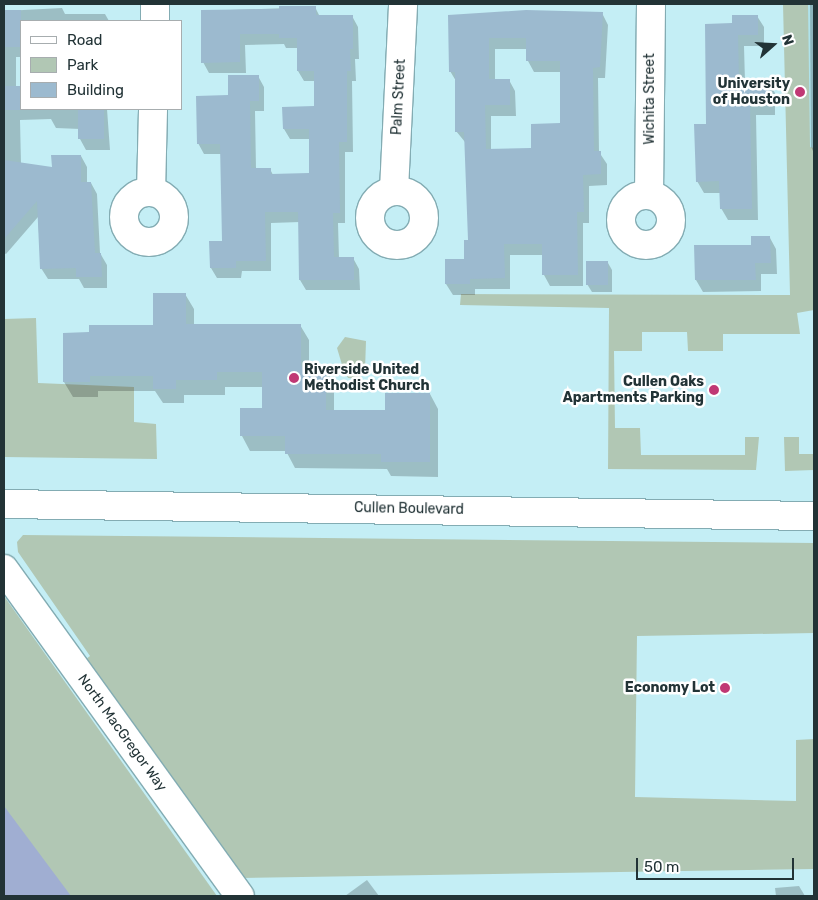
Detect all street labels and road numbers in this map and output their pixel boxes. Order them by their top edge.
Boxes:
street label: Wichita Street [642,53,658,145]
street label: Palm Street [389,58,409,136]
street label: Cullen Boulevard [354,500,464,518]
street label: North MacGregor Way [74,671,170,795]

